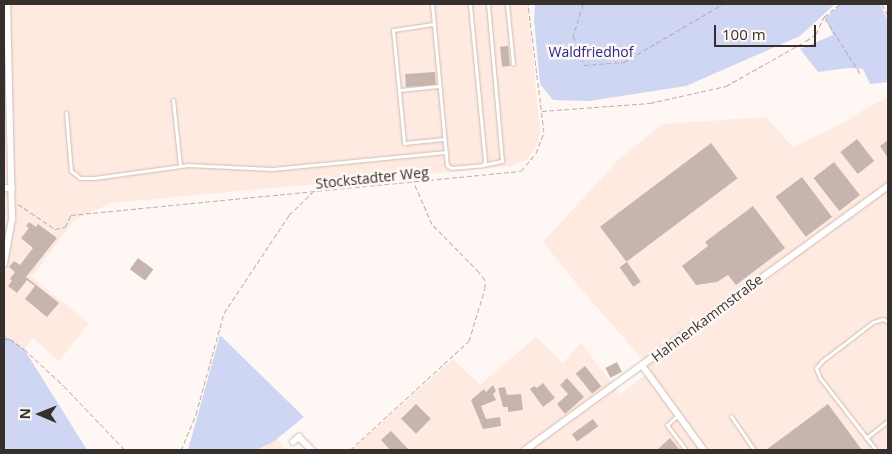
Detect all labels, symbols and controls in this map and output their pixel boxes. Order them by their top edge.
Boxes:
scale bar [717,15,820,47]
text: 100 m [722,24,766,44]
park label: Waldfriedhof [549,44,633,60]
street label: Stockstadter Weg [315,164,429,192]
street label: Hahnenkammstraße [648,271,766,365]
north arrow [15,389,65,439]
text: N [15,408,34,420]

